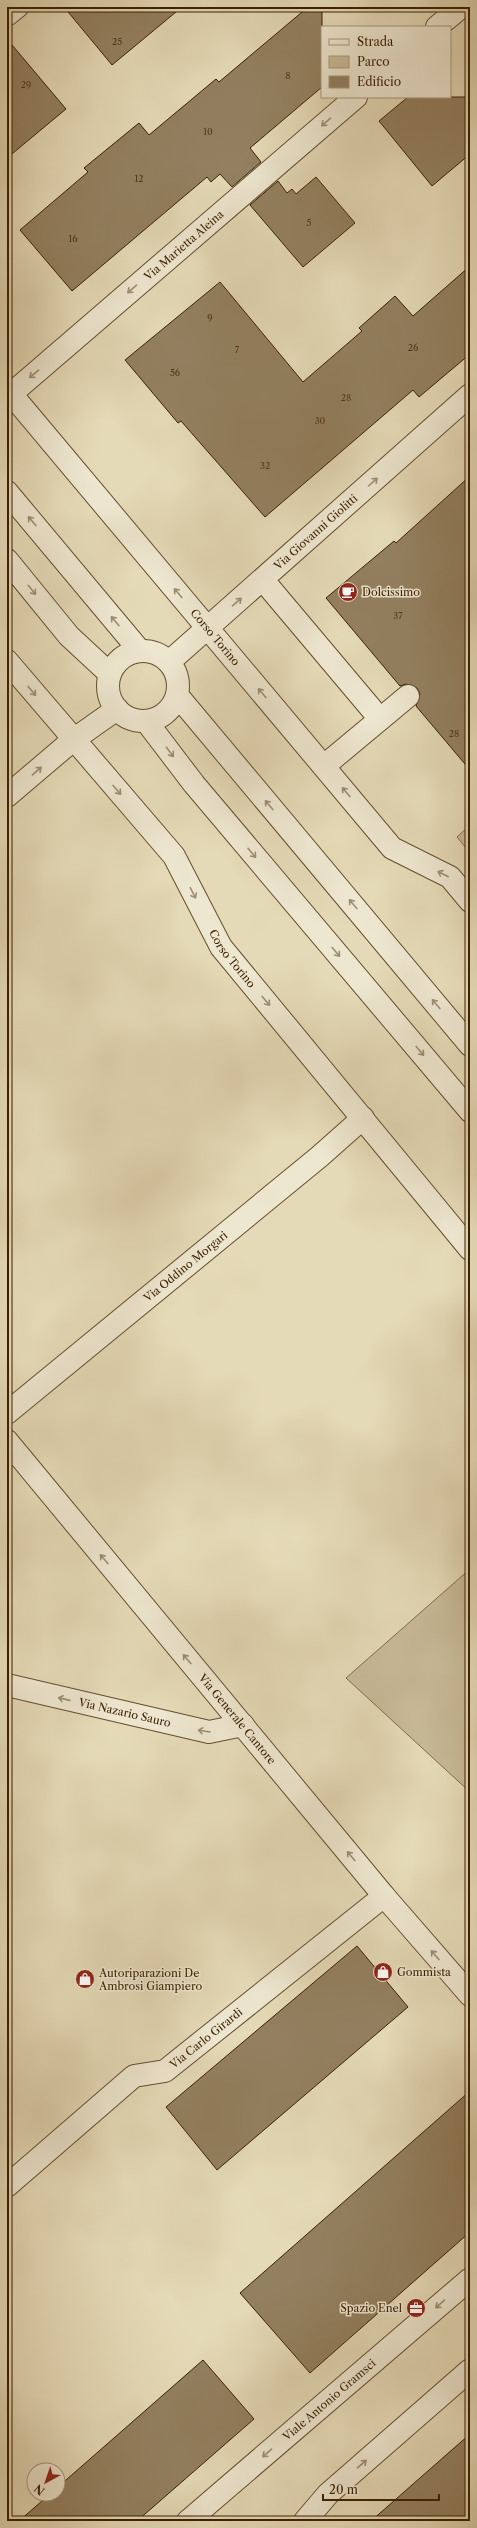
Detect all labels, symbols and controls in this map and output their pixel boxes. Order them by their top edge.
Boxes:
legend [321,26,451,98]
text: Strada [357,34,394,49]
house number: 25 [112,36,122,47]
text: Parco [357,54,390,69]
house number: 8 [285,70,291,81]
text: Edificio [357,74,401,89]
house number: 29 [21,79,31,90]
one-way arrow [321,118,332,127]
house number: 10 [203,126,213,137]
house number: 12 [135,173,143,184]
street label: Via Marietta Aleina [140,207,227,284]
house number: 5 [307,217,312,228]
house number: 16 [68,233,78,244]
one-way arrow [127,285,138,294]
house number: 9 [207,312,213,323]
house number: 26 [408,342,418,353]
house number: 7 [235,344,240,355]
house number: 56 [170,367,180,378]
one-way arrow [28,370,39,379]
house number: 28 [341,392,351,403]
house number: 30 [315,415,326,426]
house number: 32 [260,460,270,471]
one-way arrow [368,477,378,486]
street label: Via Giovanni Giolitti [270,491,361,573]
one-way arrow [27,516,36,526]
cafe icon: Dolcissimo [337,581,359,603]
one-way arrow [27,585,36,596]
place label: Dolcissimo [362,585,420,599]
one-way arrow [174,588,183,598]
one-way arrow [232,598,242,607]
street label: Corso Torino [187,606,243,669]
house number: 37 [393,610,403,621]
one-way arrow [110,616,119,626]
one-way arrow [28,685,37,696]
one-way arrow [257,687,266,698]
house number: 28 [449,728,459,739]
one-way arrow [166,746,174,757]
one-way arrow [31,767,42,776]
one-way arrow [112,784,121,795]
one-way arrow [341,787,350,798]
one-way arrow [265,799,274,810]
one-way arrow [248,847,257,858]
one-way arrow [438,869,450,877]
one-way arrow [190,887,197,899]
one-way arrow [348,899,357,910]
street label: Corso Torino [206,927,259,991]
one-way arrow [331,947,340,957]
one-way arrow [261,995,270,1006]
one-way arrow [431,999,440,1009]
one-way arrow [415,1046,424,1057]
street label: Via Oddino Morgari [140,1228,231,1306]
one-way arrow [100,1553,109,1564]
one-way arrow [183,1653,192,1664]
street label: Via Generale Cantore [195,1670,279,1767]
one-way arrow [58,1694,71,1702]
street label: Via Nazario Sauro [76,1695,173,1730]
one-way arrow [198,1727,211,1735]
one-way arrow [346,1851,355,1861]
one-way arrow [431,1949,440,1960]
shop icon: Gommista [372,1961,394,1983]
place label: Gommista [397,1965,451,1979]
place label: Autoriparazioni De Ambrosi Giampiero [98,1966,202,1993]
shop icon: Autoriparazioni De Ambrosi Giampiero [74,1968,96,1990]
street label: Via Carlo Girardi [166,2005,246,2072]
office icon: Spazio Enel [405,2297,427,2319]
one-way arrow [435,2300,446,2309]
place label: Spazio Enel [340,2301,403,2315]
street label: Viale Antonio Gramsci [279,2356,379,2444]
one-way arrow [262,2448,273,2457]
one-way arrow [357,2460,367,2469]
north arrow [26,2462,66,2502]
scale bar [323,2476,439,2502]
text: N [31,2481,48,2498]
text: 20 m [329,2482,358,2497]

